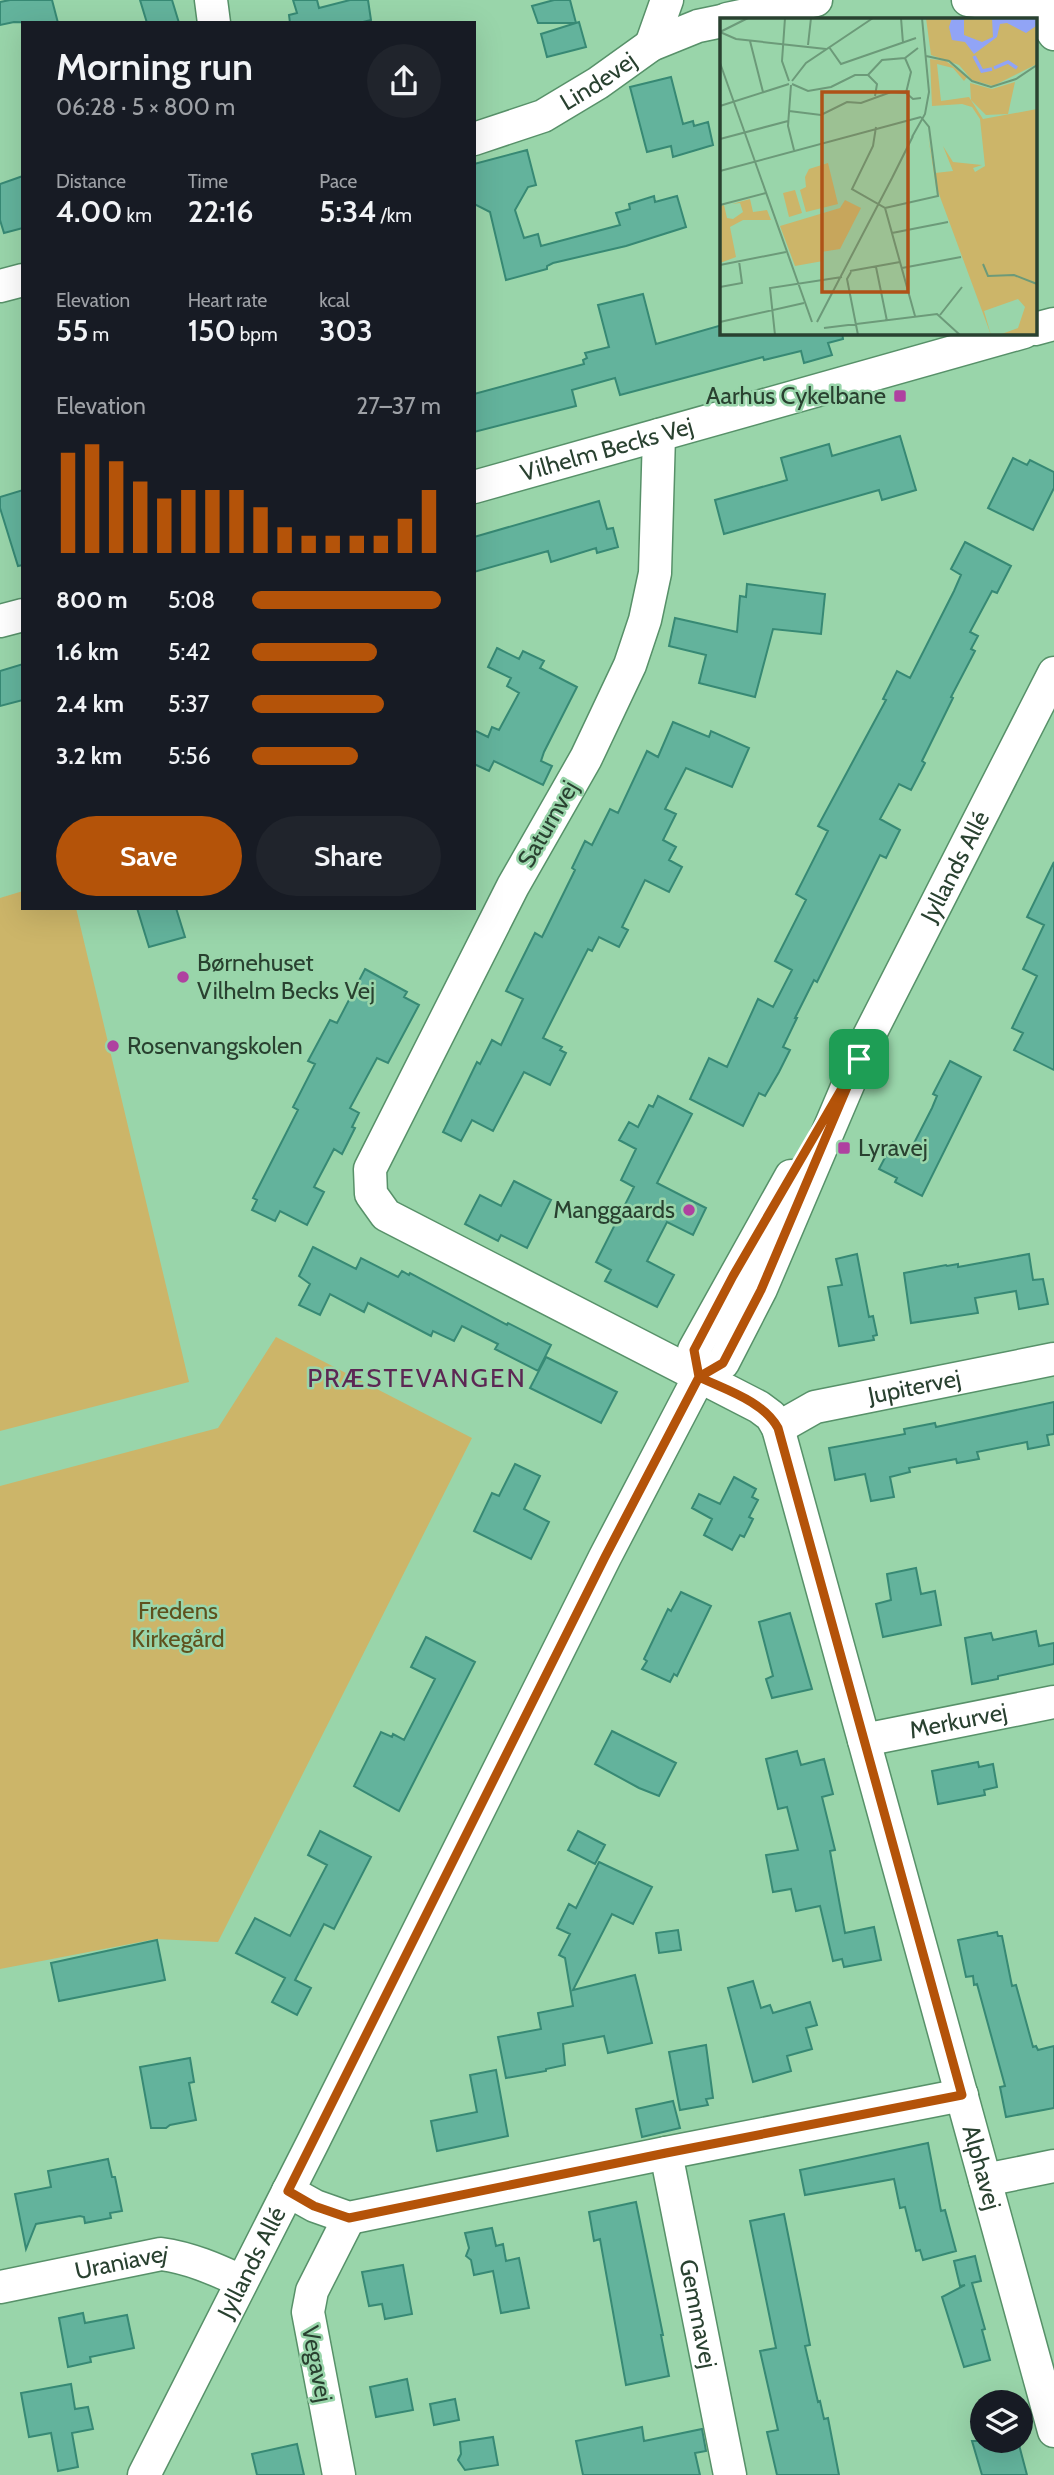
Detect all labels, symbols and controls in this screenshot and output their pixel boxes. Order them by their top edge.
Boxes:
inset map [720,18,1036,334]
text: Morning run [56,43,253,90]
button: share [367,44,441,118]
street label: Lindevej [555,45,642,116]
text: 06:28 · 5 × 800 m [56,93,235,121]
text: Distance [56,170,126,193]
text: Time [188,170,228,193]
text: Pace [319,170,357,193]
text: 4.00 [56,193,122,230]
text: 22:16 [188,193,253,230]
text: 5:34 [319,193,376,230]
text: km [122,204,152,227]
text: /km [376,204,412,227]
text: Elevation [56,289,130,312]
text: Heart rate [188,289,267,312]
text: kcal [319,289,350,312]
text: 55 [56,312,88,349]
text: 150 [188,312,236,349]
text: 303 [319,312,373,349]
text: m [88,323,109,346]
text: bpm [236,323,278,346]
place label: Aarhus Cykelbane [706,381,886,410]
marker: Aarhus Cykelbane [892,388,908,404]
text: Elevation [56,392,146,420]
text: 27–37 m [356,392,441,420]
street label: Vilhelm Becks Vej [517,411,696,487]
text: 800 m [56,586,128,614]
text: 5:08 [168,586,215,614]
text: 1.6 km [56,638,119,666]
text: 5:42 [168,638,211,666]
text: 2.4 km [56,690,124,718]
text: 5:37 [168,690,209,718]
text: 3.2 km [56,742,122,770]
text: 5:56 [168,742,211,770]
street label: Saturnvej [511,775,584,872]
street label: Jyllands Allé [914,806,995,928]
button: Save [56,816,242,896]
button: Share [256,816,441,896]
place label: Børnehuset Vilhelm Becks Vej [197,948,375,1005]
marker: Børnehuset Vilhelm Becks Vej [175,969,191,985]
pin [829,1029,889,1089]
place label: Rosenvangskolen [127,1031,303,1060]
marker: Rosenvangskolen [105,1038,121,1054]
icon: arrive [840,1040,878,1078]
place label: Lyravej [858,1133,928,1162]
marker: Lyravej [836,1140,852,1156]
place label: Manggaards [553,1195,675,1224]
marker: Manggaards [681,1202,697,1218]
district label: PRÆSTEVANGEN [307,1362,527,1394]
street label: Jupitervej [865,1363,963,1410]
park label: Fredens Kirkegård [131,1596,225,1653]
street label: Merkurvej [907,1697,1009,1745]
street label: Alphavej [956,2122,1007,2213]
street label: Jyllands Allé [210,2202,292,2324]
street label: Uraniavej [72,2239,170,2285]
street label: Gemmavej [673,2257,723,2371]
street label: Vegavej [296,2323,339,2405]
map controls [970,2390,1033,2453]
button: layers [970,2390,1033,2453]

